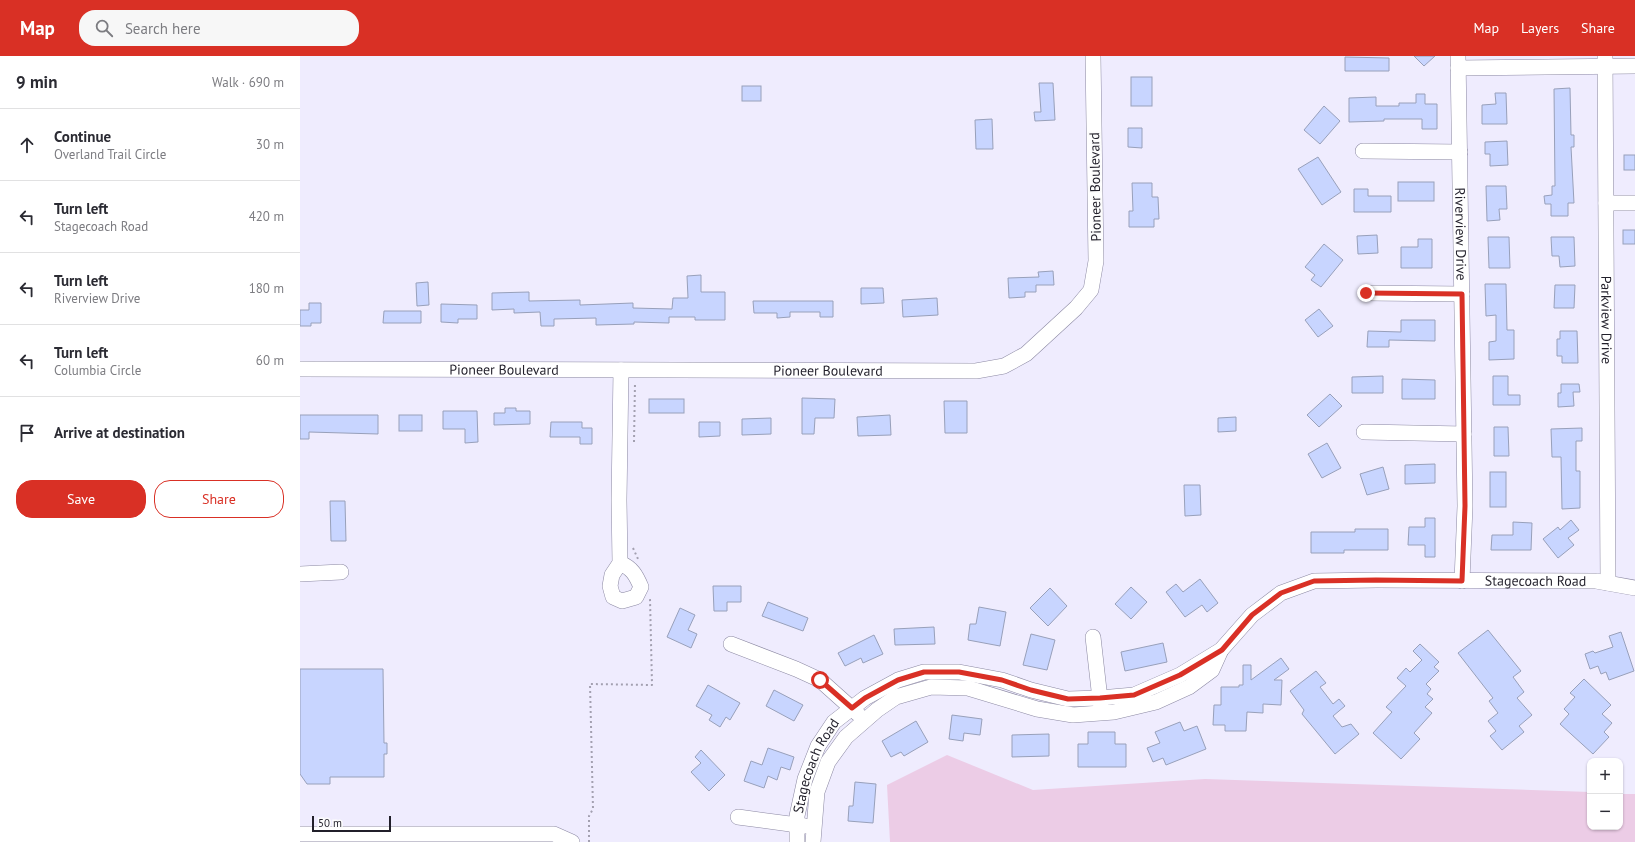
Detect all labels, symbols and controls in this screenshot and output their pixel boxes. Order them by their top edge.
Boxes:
search box [79,10,359,46]
text: Map [20,16,55,40]
icon: search [93,17,115,39]
text: Search here [125,19,201,38]
text: Map [1473,19,1499,37]
text: Layers [1521,19,1559,37]
text: Share [1581,19,1615,37]
text: 9 min [16,71,57,93]
text: Walk · 690 m [212,74,284,91]
text: Continue [54,127,111,146]
street label: Pioneer Boulevard [1085,132,1105,242]
icon: ahead [16,134,38,156]
text: 30 m [256,136,284,153]
text: Overland Trail Circle [54,146,166,163]
street label: Riverview Drive [1451,187,1470,281]
text: Turn left [54,199,108,218]
icon: left [16,206,38,228]
text: 420 m [249,208,284,225]
text: Stagecoach Road [54,218,148,235]
text: Turn left [54,271,108,290]
street label: Parkview Drive [1597,276,1616,364]
icon: left [16,278,38,300]
text: 180 m [249,280,284,297]
route end [1357,284,1375,302]
text: Riverview Drive [54,290,140,307]
text: Turn left [54,343,108,362]
icon: left [16,350,38,372]
text: 60 m [256,352,284,369]
street label: Pioneer Boulevard [449,360,559,379]
street label: Pioneer Boulevard [773,361,883,380]
text: Columbia Circle [54,362,141,379]
icon: arrive [16,422,38,444]
text: Arrive at destination [54,423,185,442]
button: Save [16,480,146,518]
button: Share [154,480,284,518]
street label: Stagecoach Road [1485,571,1586,590]
route start [811,671,829,689]
street label: Stagecoach Road [789,715,843,815]
map controls [1587,758,1623,830]
button: + [1587,758,1623,794]
button: − [1587,794,1623,830]
scale bar [312,814,391,833]
text: 50 m [318,816,342,830]

